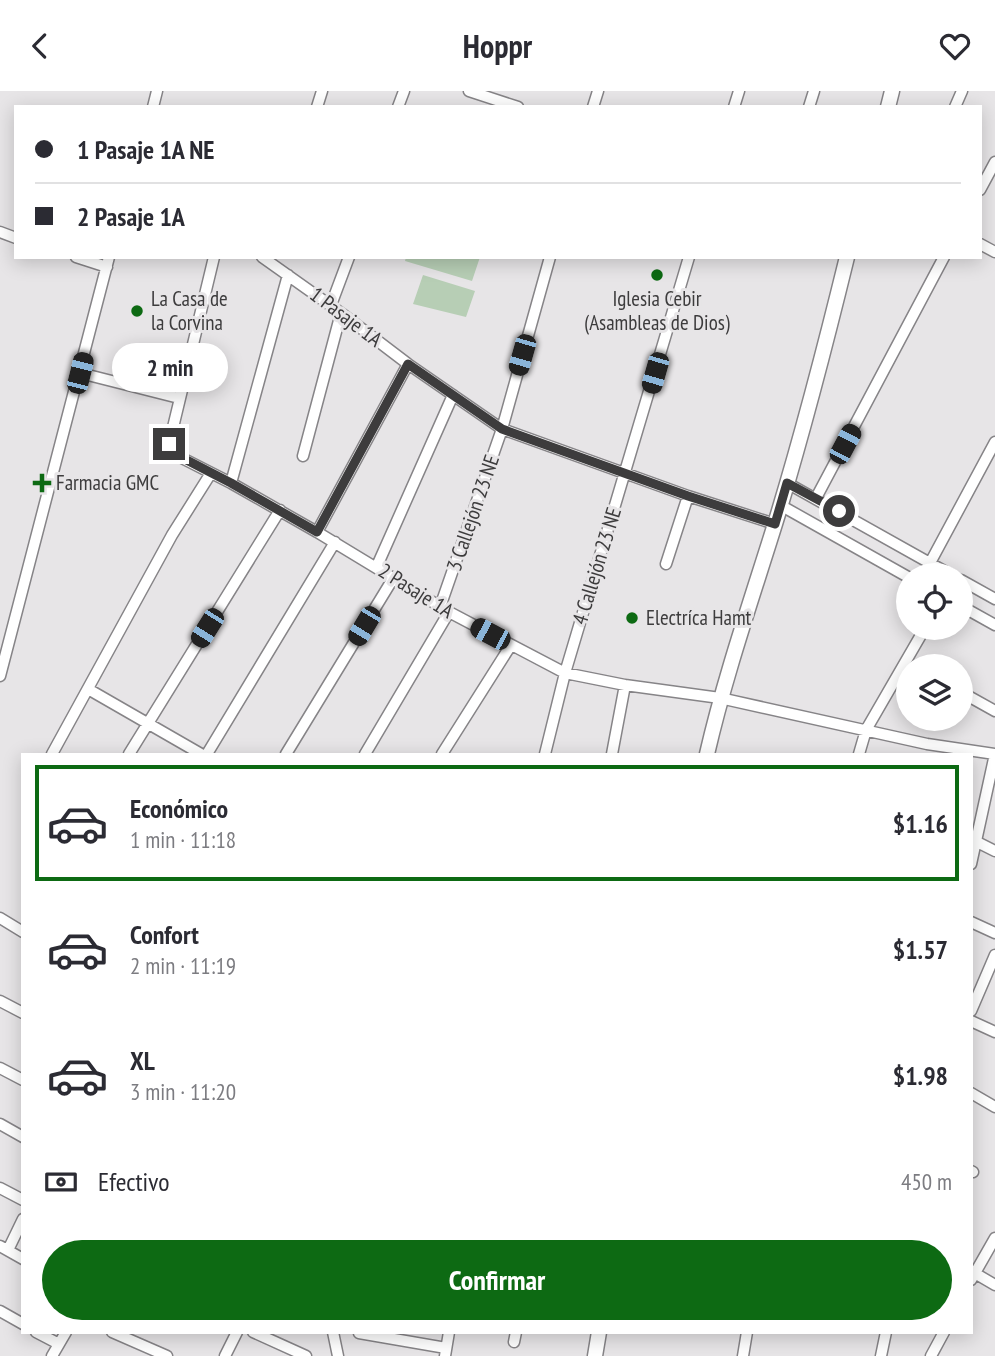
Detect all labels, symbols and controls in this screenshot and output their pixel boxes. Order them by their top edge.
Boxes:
text: Hoppr [463,25,532,67]
icon: back [21,27,59,65]
icon: heart [936,27,974,65]
text: 1 Pasaje 1A NE [77,133,215,166]
text: 2 Pasaje 1A [77,200,185,233]
marker: Iglesia Cebir (Asambleas de Dios) [649,267,665,283]
street label: 1 Pasaje 1A [305,281,388,353]
place label: La Casa de la Corvina [151,285,228,336]
place label: Iglesia Cebir (Asambleas de Dios) [584,285,730,336]
marker: La Casa de la Corvina [129,303,145,319]
car [507,332,538,378]
callout: 2 min [111,343,227,391]
car [65,350,96,396]
car [640,350,671,396]
text: 2 min [147,353,193,382]
car [826,421,865,467]
route end [153,428,185,460]
street label: 3 Callejón 23 NE [440,451,505,574]
place label: Farmacia GMC [56,469,159,496]
marker: Farmacia GMC [34,475,50,491]
route start [823,495,855,527]
street label: 4 Callejón 23 NE [566,504,627,628]
street label: 2 Pasaje 1A [374,557,459,624]
map controls [896,563,973,731]
button: locate [896,563,973,640]
car [345,603,384,649]
place label: Electríca Hamt [646,604,752,631]
car [187,605,228,651]
marker: Electríca Hamt [624,610,640,626]
car [467,615,514,653]
button: layers [896,654,973,731]
icon: car [46,792,109,855]
text: Económico [130,792,228,825]
text: $1.16 [893,807,948,840]
text: 1 min · 11:18 [130,825,236,854]
icon: car [46,918,109,981]
text: Confort [130,918,199,951]
text: $1.57 [893,933,948,966]
text: 2 min · 11:19 [130,951,236,980]
icon: car [46,1044,109,1107]
text: XL [130,1044,155,1077]
text: $1.98 [893,1059,948,1092]
text: 3 min · 11:20 [130,1077,236,1106]
icon: cash [42,1163,80,1201]
text: Efectivo [98,1165,170,1198]
text: 450 m [901,1167,952,1196]
button: Confirmar [42,1240,952,1320]

